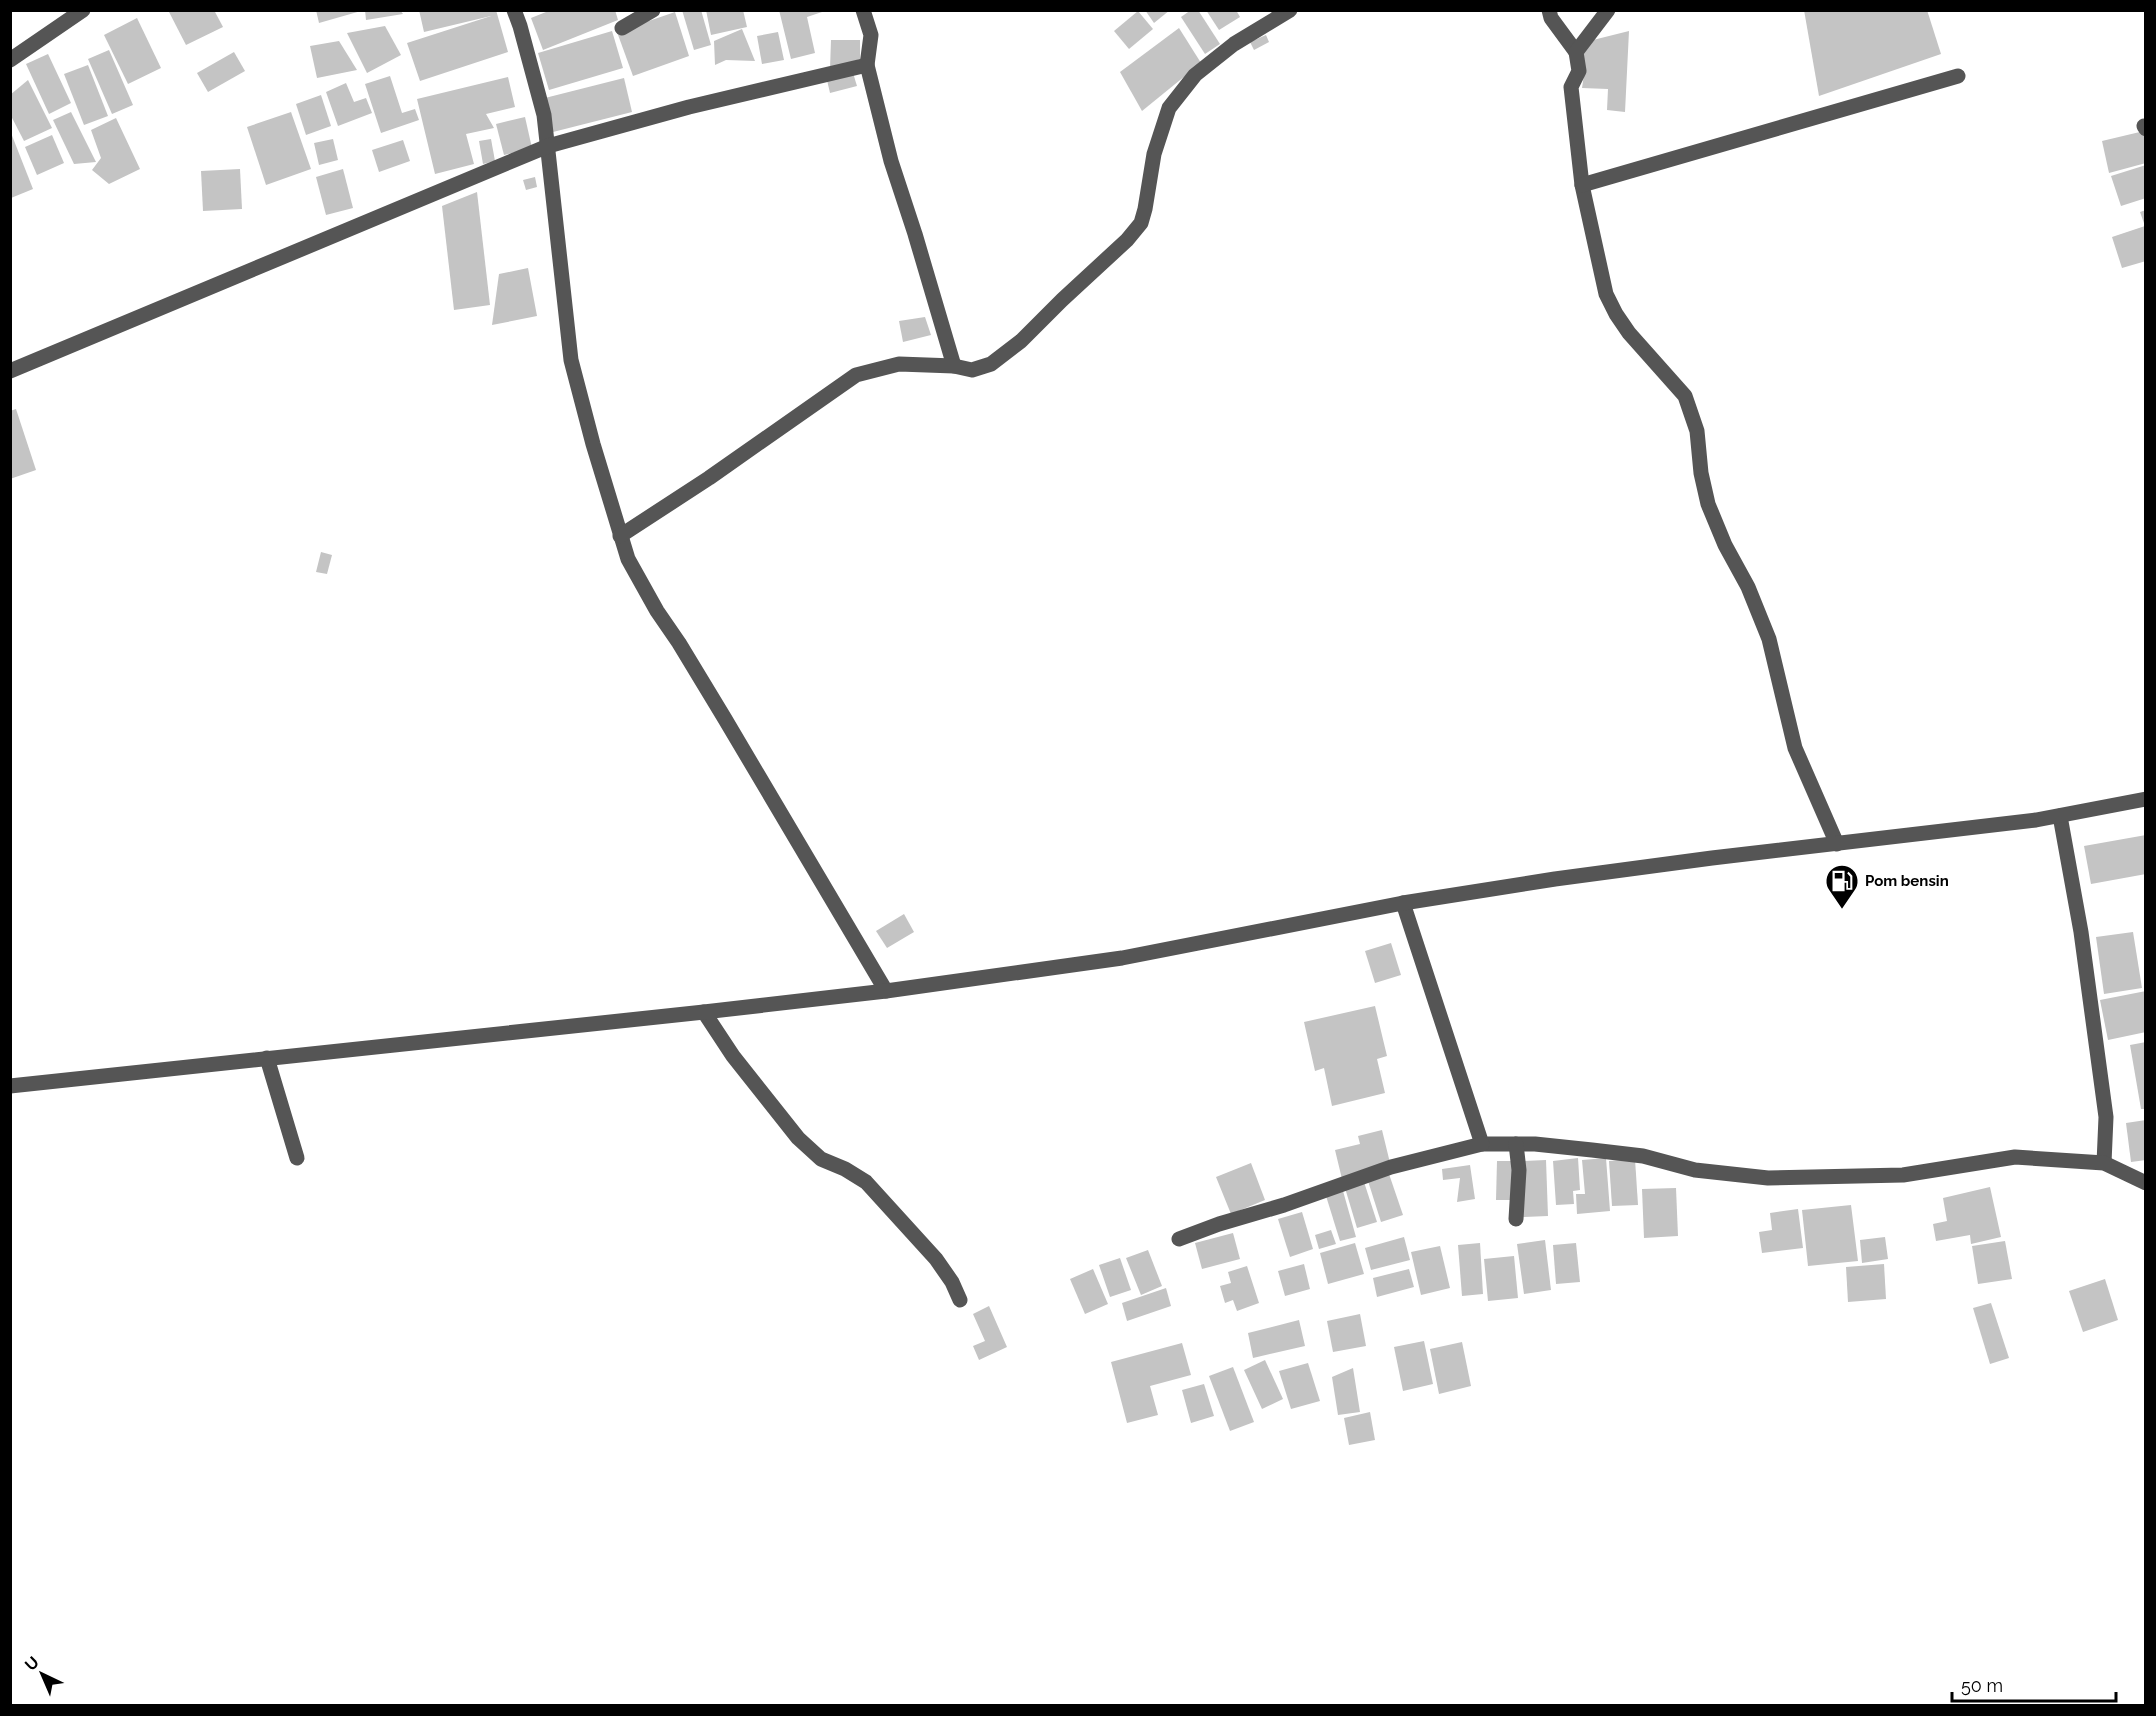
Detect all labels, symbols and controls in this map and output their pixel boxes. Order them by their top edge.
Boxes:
fuel station icon: Pom bensin [1824,863,1860,910]
place label: Pom bensin [1865,872,1949,890]
north arrow [12,1644,72,1704]
text: U [21,1653,43,1675]
scale bar [1952,1665,2116,1703]
text: 50 m [1961,1675,2003,1696]

